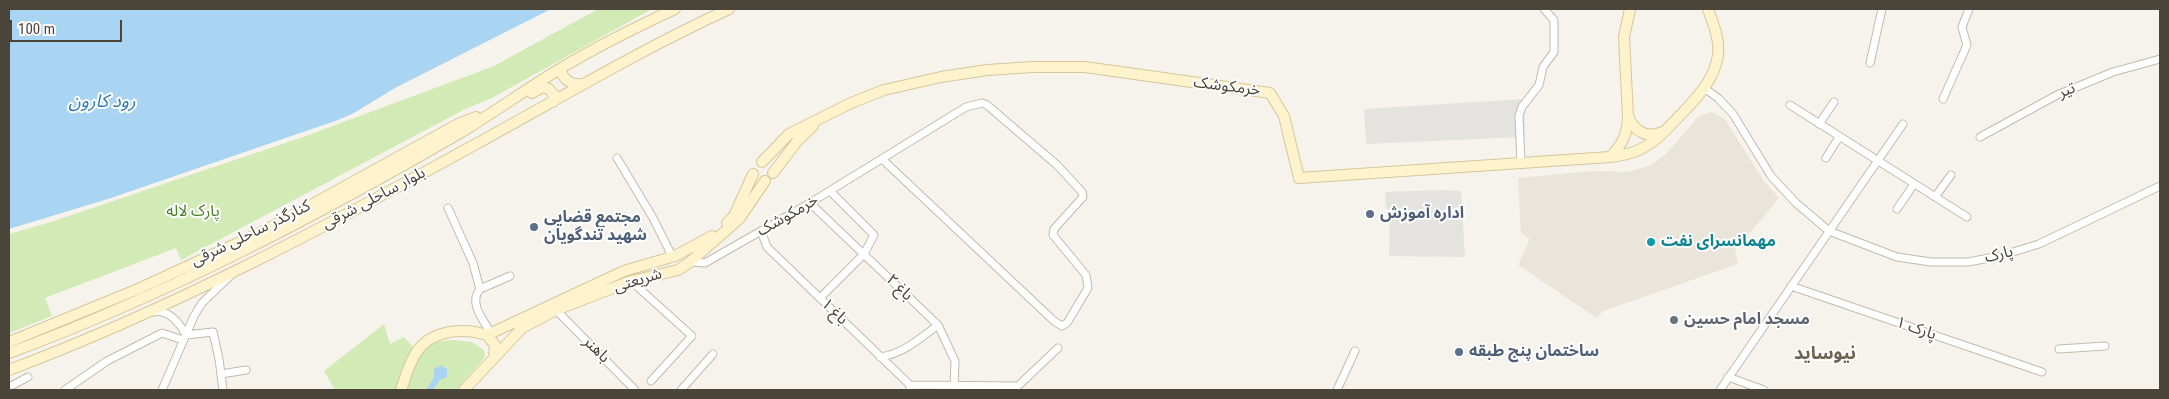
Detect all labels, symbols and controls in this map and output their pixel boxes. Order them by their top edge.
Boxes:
scale bar [12,10,125,42]
text: 100 m [18,20,55,38]
street label: خرمکوشک [1192,73,1262,101]
street label: تیر [2055,79,2079,103]
water label: رود کارون [69,91,135,113]
street label: بلوار ساحلی شرقی [319,164,429,234]
street label: خرمکوشک [754,191,822,241]
street label: کنارگذر ساحلی شرقی [188,197,314,271]
park label: پارک لاله [166,202,220,222]
place label: اداره آموزش [1380,204,1464,224]
place label: مجتمع قضایی شهید تندگویان [544,208,647,246]
marker: اداره آموزش [1364,208,1376,220]
marker: مجتمع قضایی شهید تندگویان [528,221,540,233]
place label: مهمانسرای نفت [1661,232,1776,252]
marker: مهمانسرای نفت [1645,236,1657,248]
street label: پارک [1983,242,2015,268]
street label: شریعتی [612,265,664,297]
street label: باغ ۲ [882,271,916,305]
street label: باغ ۱ [817,295,851,329]
place label: مسجد امام حسین [1684,310,1810,330]
street label: پارک ۱ [1893,313,1939,345]
marker: مسجد امام حسین [1668,314,1680,326]
street label: باهنر [579,333,613,367]
place label: ساختمان پنج طبقه [1469,342,1599,362]
district label: نیوساید [1794,343,1856,365]
marker: ساختمان پنج طبقه [1453,346,1465,358]

